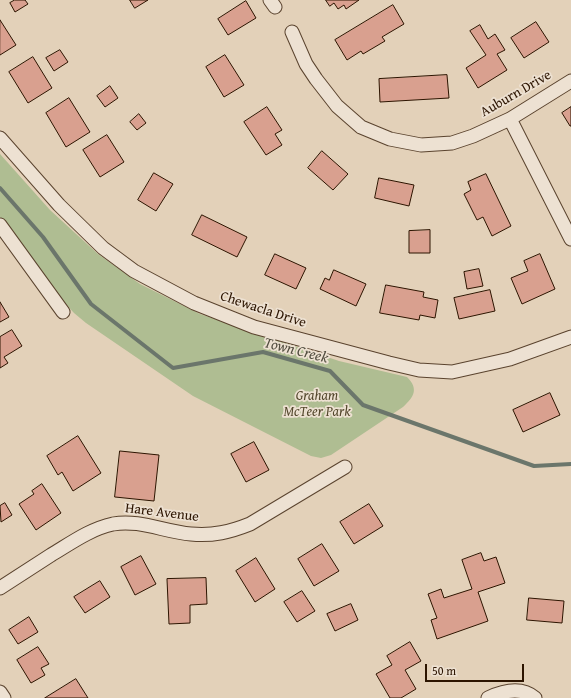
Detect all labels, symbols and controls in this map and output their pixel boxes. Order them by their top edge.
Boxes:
street label: Auburn Drive [478,67,554,121]
street label: Chewacla Drive [218,288,308,332]
water label: Town Creek [262,334,330,368]
park label: Graham McTeer Park [283,388,351,420]
street label: Hare Avenue [124,500,200,526]
scale bar [427,656,526,682]
text: 50 m [432,662,456,679]

